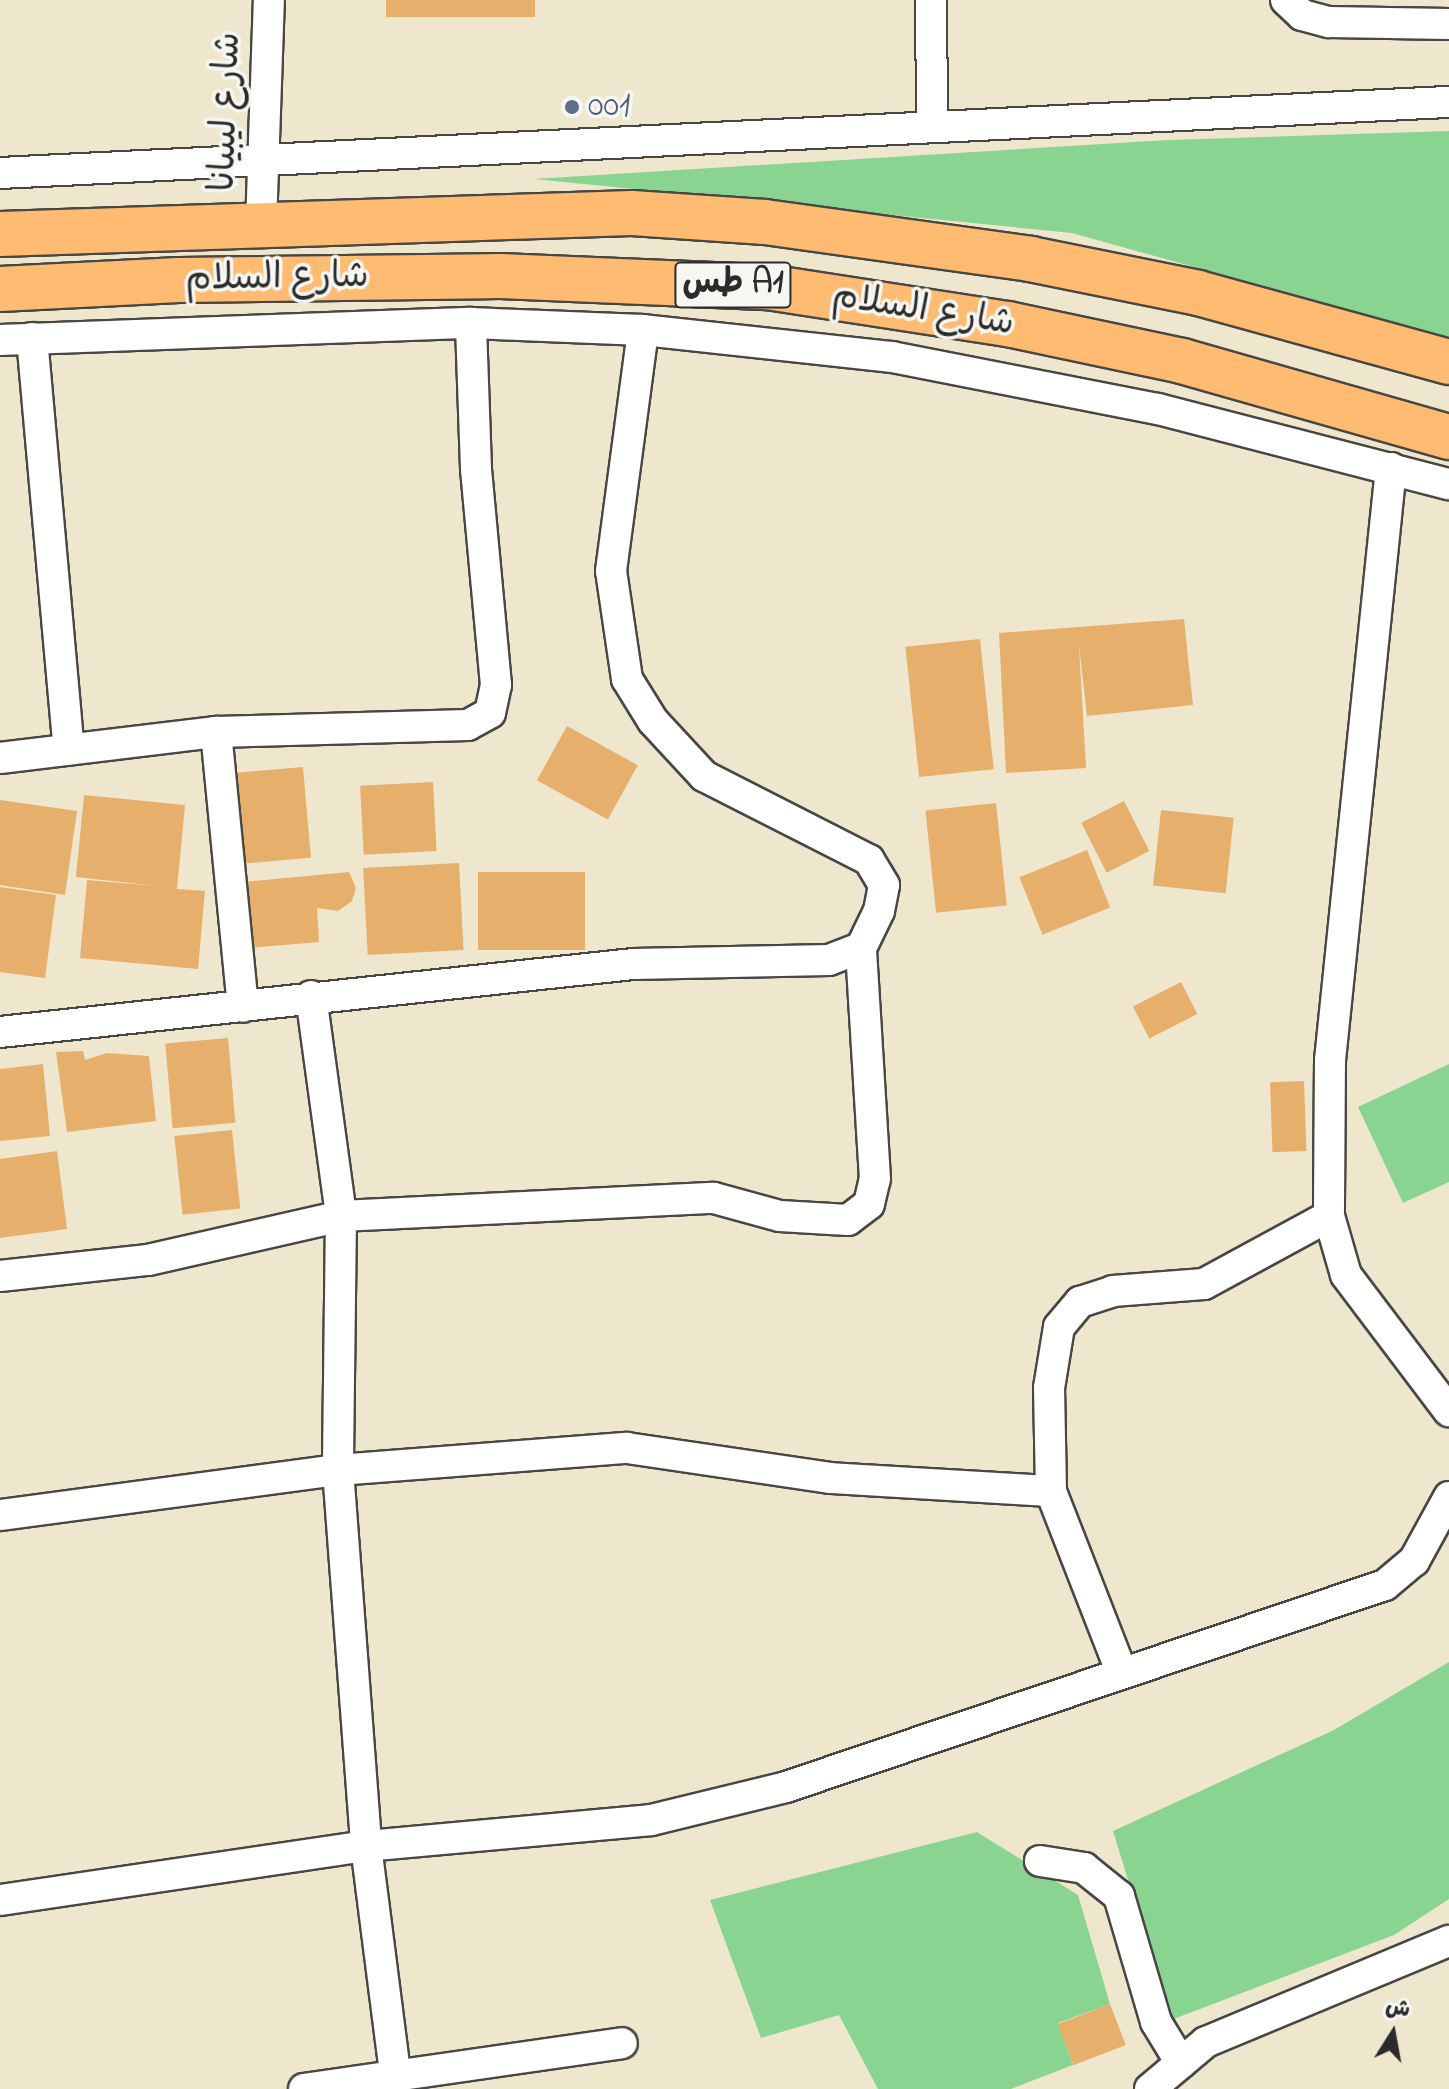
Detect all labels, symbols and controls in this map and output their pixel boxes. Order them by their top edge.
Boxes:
street label: شارع ليبيانا [203,32,251,192]
place label: 001 [588,85,631,129]
marker: 001 [563,98,581,116]
road number: طس A1 [673,255,793,315]
street label: شارع السلام [185,256,369,302]
street label: شارع السلام [829,275,1017,347]
text: ش [1383,1991,1413,2027]
north arrow [1353,1993,1433,2073]

